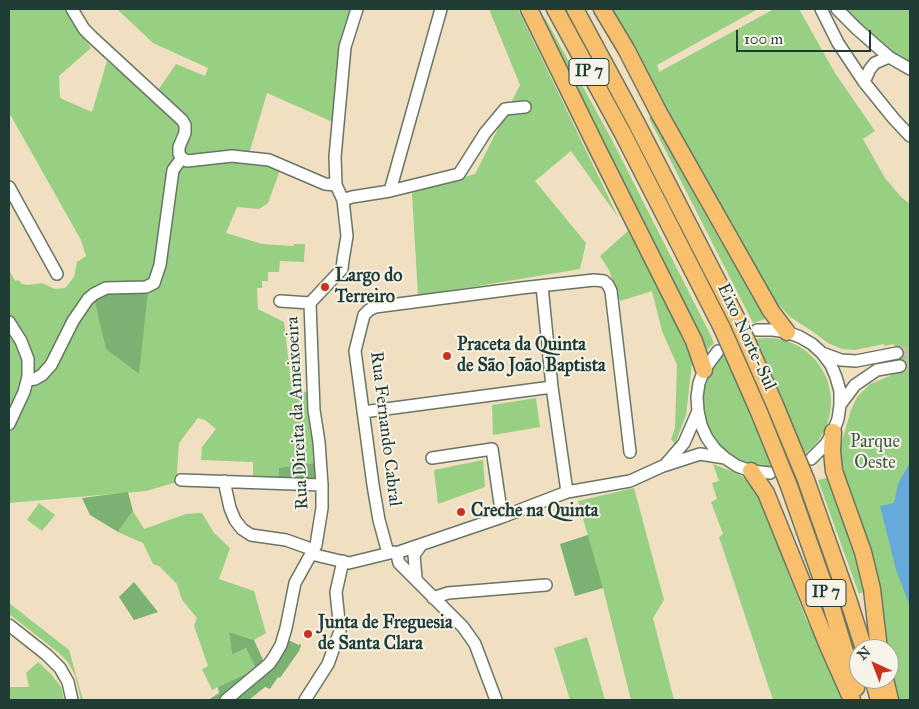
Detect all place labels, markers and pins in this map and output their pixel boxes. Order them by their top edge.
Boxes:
place label: Largo do Terreiro [335,266,402,308]
marker: Largo do Terreiro [319,281,331,293]
place label: Praceta da Quinta de São João Baptista [457,335,606,378]
marker: Praceta da Quinta de São João Baptista [441,350,453,362]
place label: Creche na Quinta [471,501,598,523]
marker: Creche na Quinta [455,506,467,518]
place label: Junta de Freguesia de Santa Clara [318,613,453,656]
marker: Junta de Freguesia de Santa Clara [302,628,314,640]

